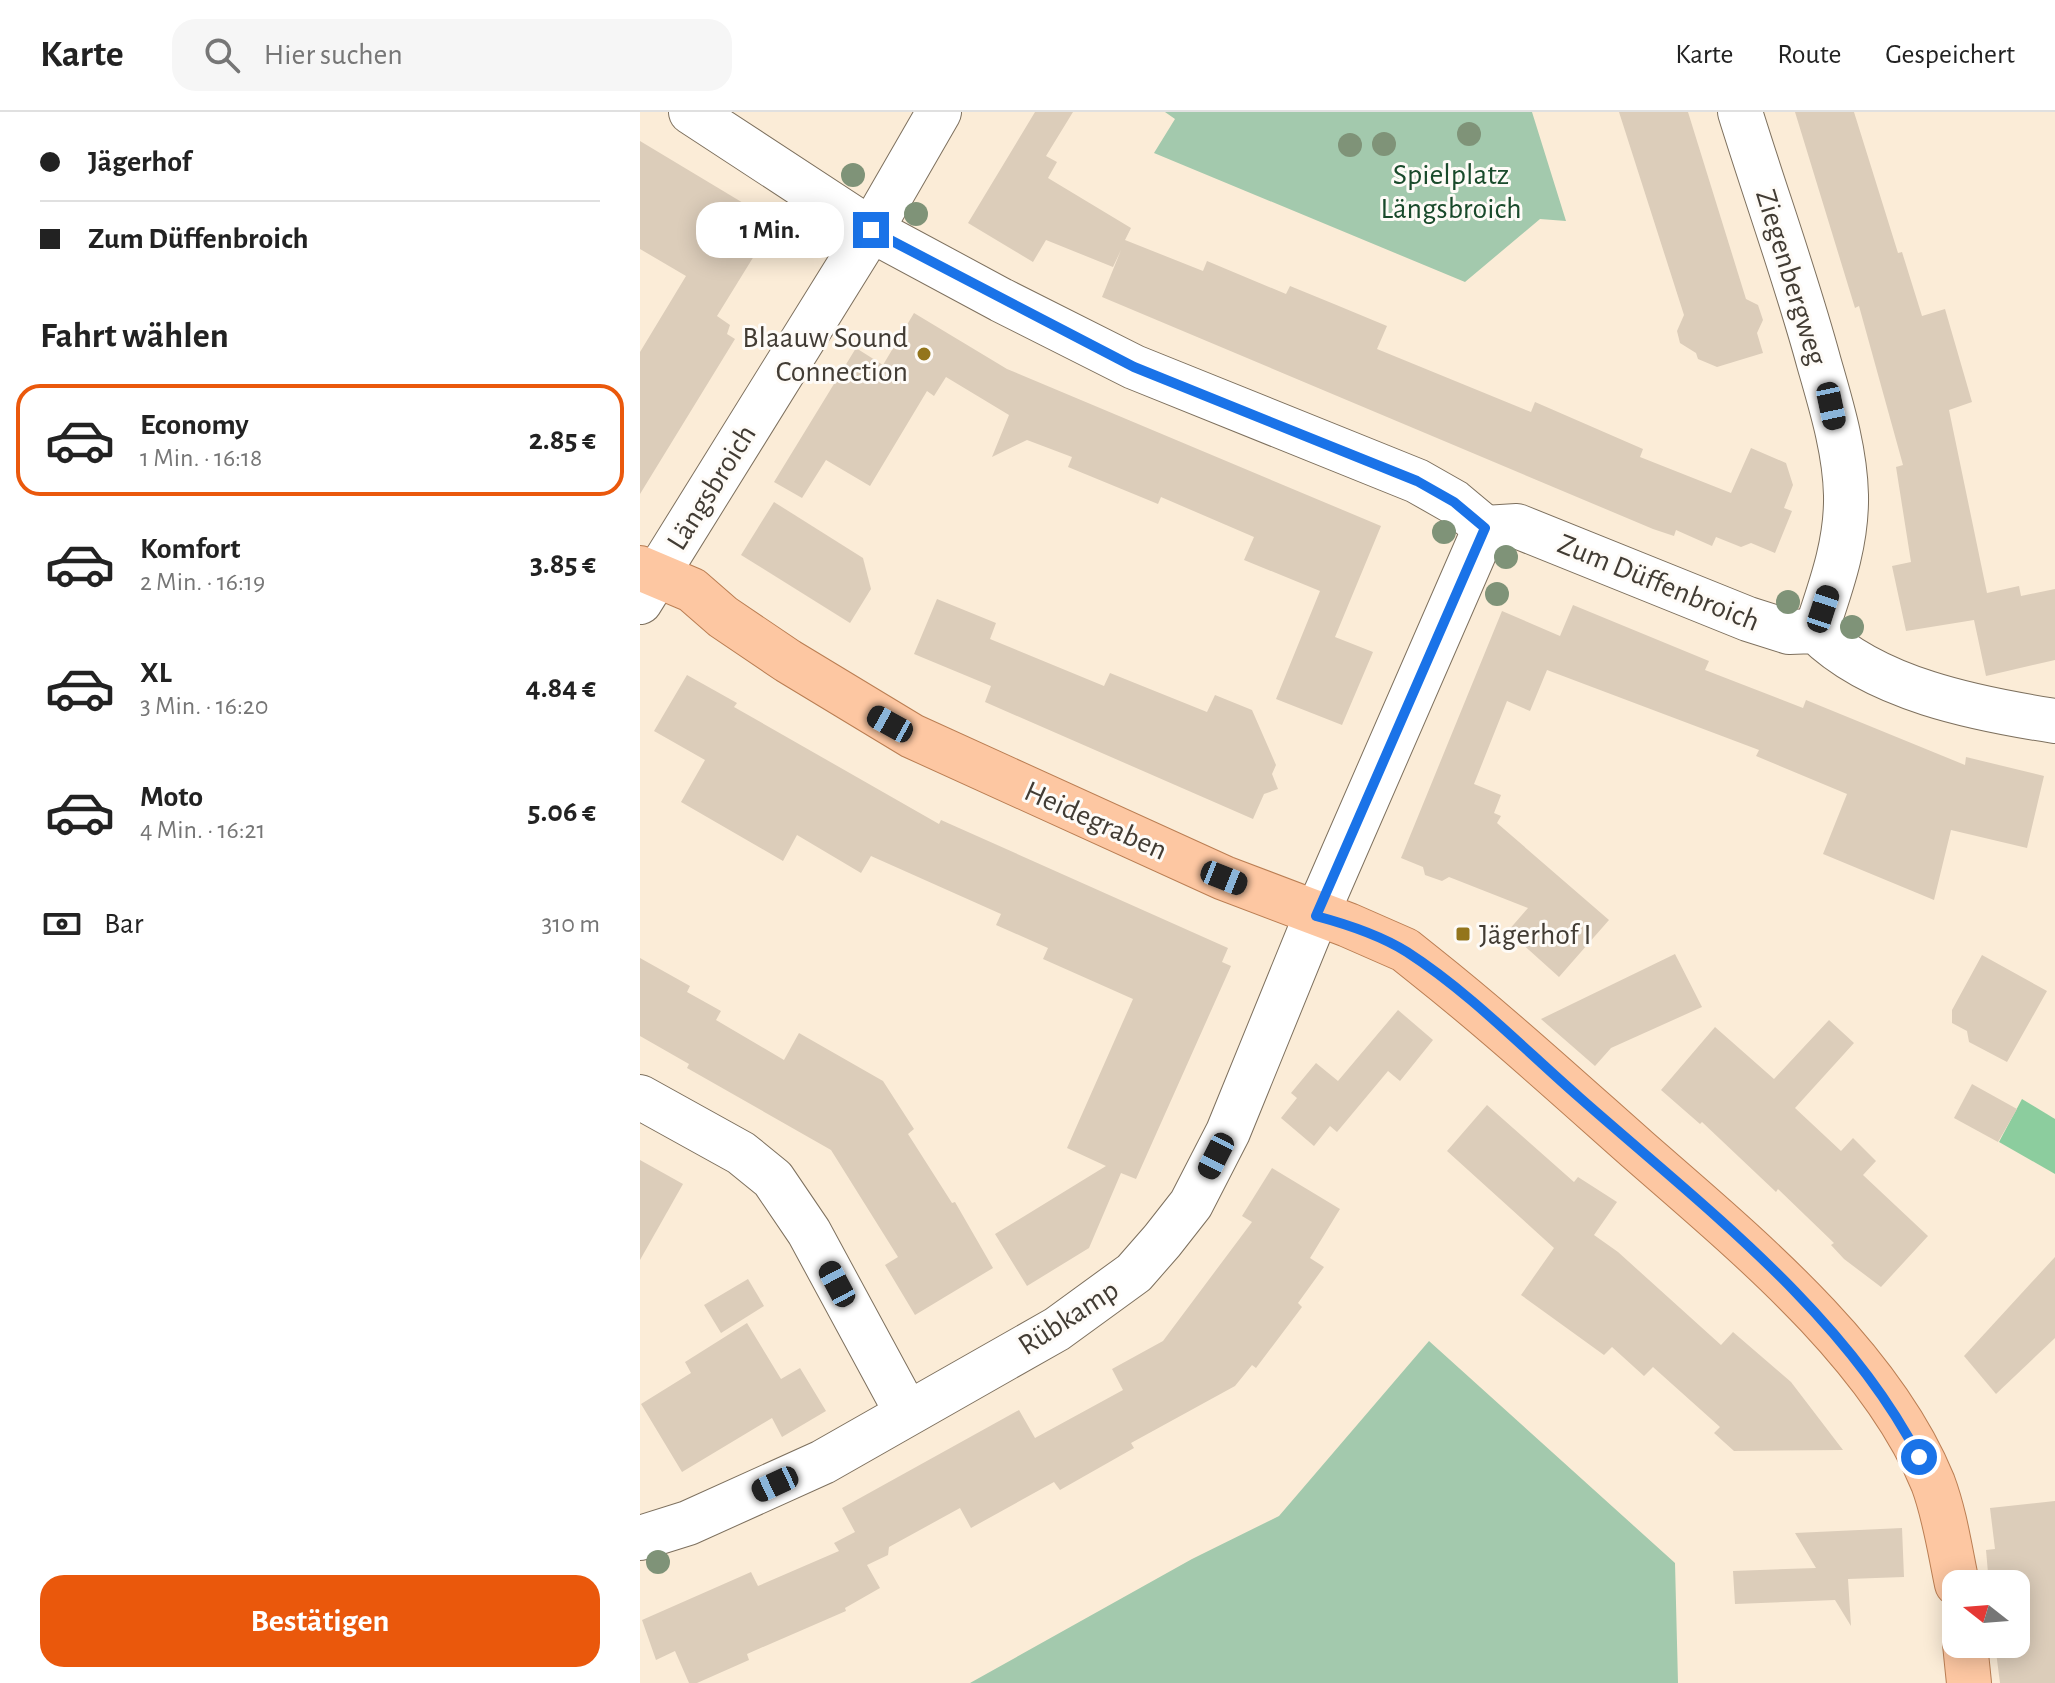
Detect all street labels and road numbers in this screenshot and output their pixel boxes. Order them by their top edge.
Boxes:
street label: Ziegenbergweg [1750,186,1832,369]
street label: Längsbroich [662,420,762,555]
street label: Zum Düffenbroich [1554,529,1764,637]
street label: Heidegraben [1020,776,1171,866]
street label: Rübkamp [1013,1275,1124,1361]

